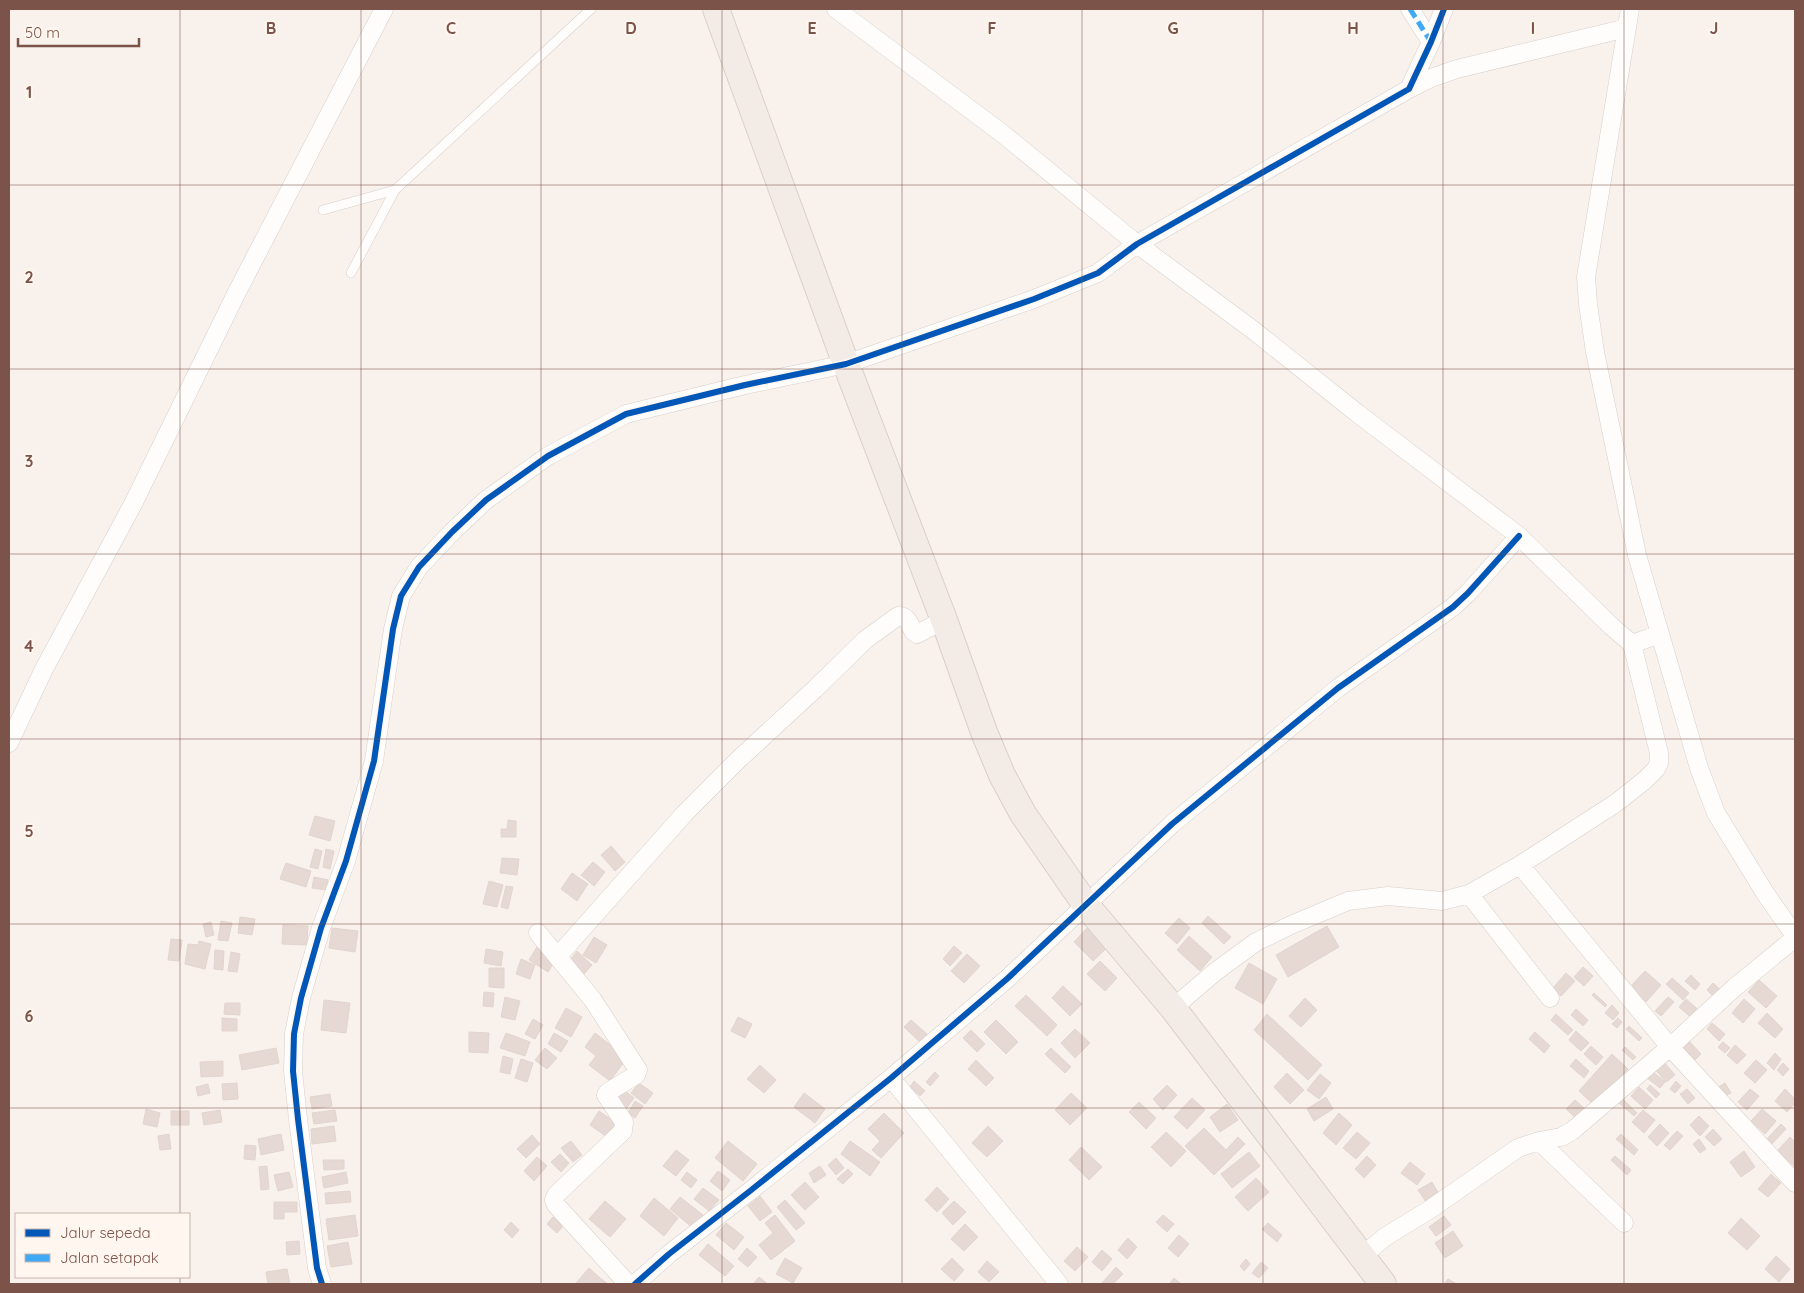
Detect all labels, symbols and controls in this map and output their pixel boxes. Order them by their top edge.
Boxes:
scale bar [18,15,139,47]
text: B [266,18,276,38]
text: C [446,18,456,38]
text: D [625,18,637,38]
text: E [807,18,817,38]
text: F [988,18,997,38]
text: G [1167,18,1179,38]
text: H [1347,18,1359,38]
text: I [1531,18,1535,38]
text: J [1710,18,1718,38]
text: 50 m [25,23,60,42]
text: 1 [26,82,32,102]
text: 2 [24,267,34,287]
text: 3 [25,451,33,471]
text: 4 [24,636,34,656]
text: 5 [24,821,34,841]
text: 6 [25,1006,34,1026]
legend [15,1213,190,1278]
text: Jalur sepeda [60,1223,151,1242]
text: Jalan setapak [60,1248,159,1267]

